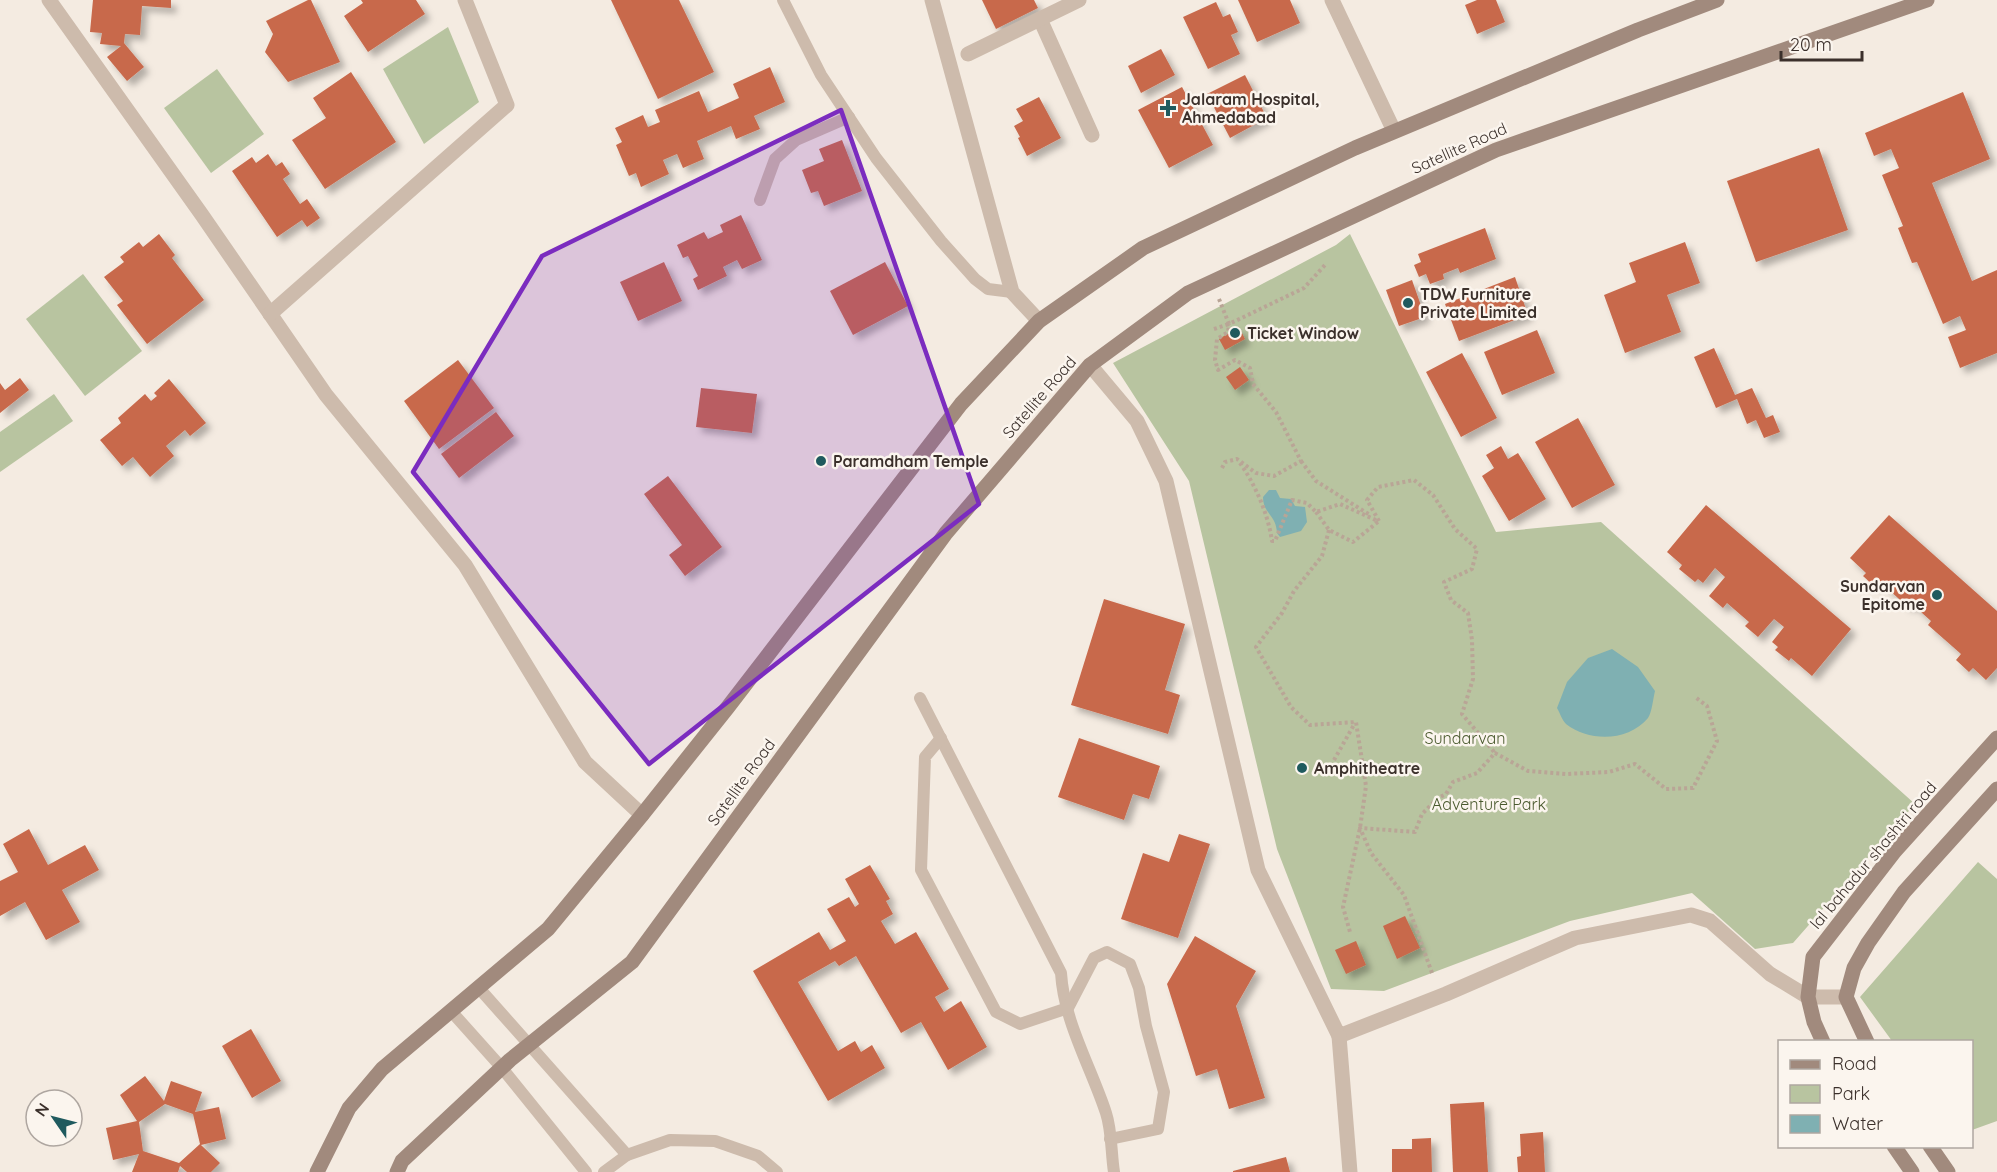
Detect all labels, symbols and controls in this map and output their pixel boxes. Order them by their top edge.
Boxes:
scale bar [1781,24,1862,62]
text: 20 m [1790,33,1832,56]
place label: Jalaram Hospital, Ahmedabad [1182,89,1320,127]
marker: Jalaram Hospital, Ahmedabad [1159,99,1177,117]
street label: Satellite Road [1408,118,1510,178]
place label: TDW Furniture Private Limited [1420,284,1537,322]
marker: TDW Furniture Private Limited [1401,296,1415,310]
place label: Ticket Window [1247,323,1359,343]
marker: Ticket Window [1228,326,1242,340]
street label: Satellite Road [998,352,1080,442]
place label: Paramdham Temple [833,451,989,471]
marker: Paramdham Temple [814,454,828,468]
place label: Sundarvan Epitome [1840,576,1925,614]
marker: Sundarvan Epitome [1930,588,1944,602]
park label: Sundarvan [1424,728,1506,748]
street label: Satellite Road [703,735,779,829]
place label: Amphitheatre [1314,758,1420,778]
marker: Amphitheatre [1295,761,1309,775]
street label: lal bahadur shashtri road [1805,777,1941,933]
park label: Adventure Park [1432,794,1546,814]
legend [1778,1040,1973,1148]
text: Road [1832,1052,1877,1075]
text: Park [1832,1082,1870,1105]
north arrow [24,1088,84,1148]
text: N [30,1099,53,1120]
text: Water [1832,1112,1883,1135]

